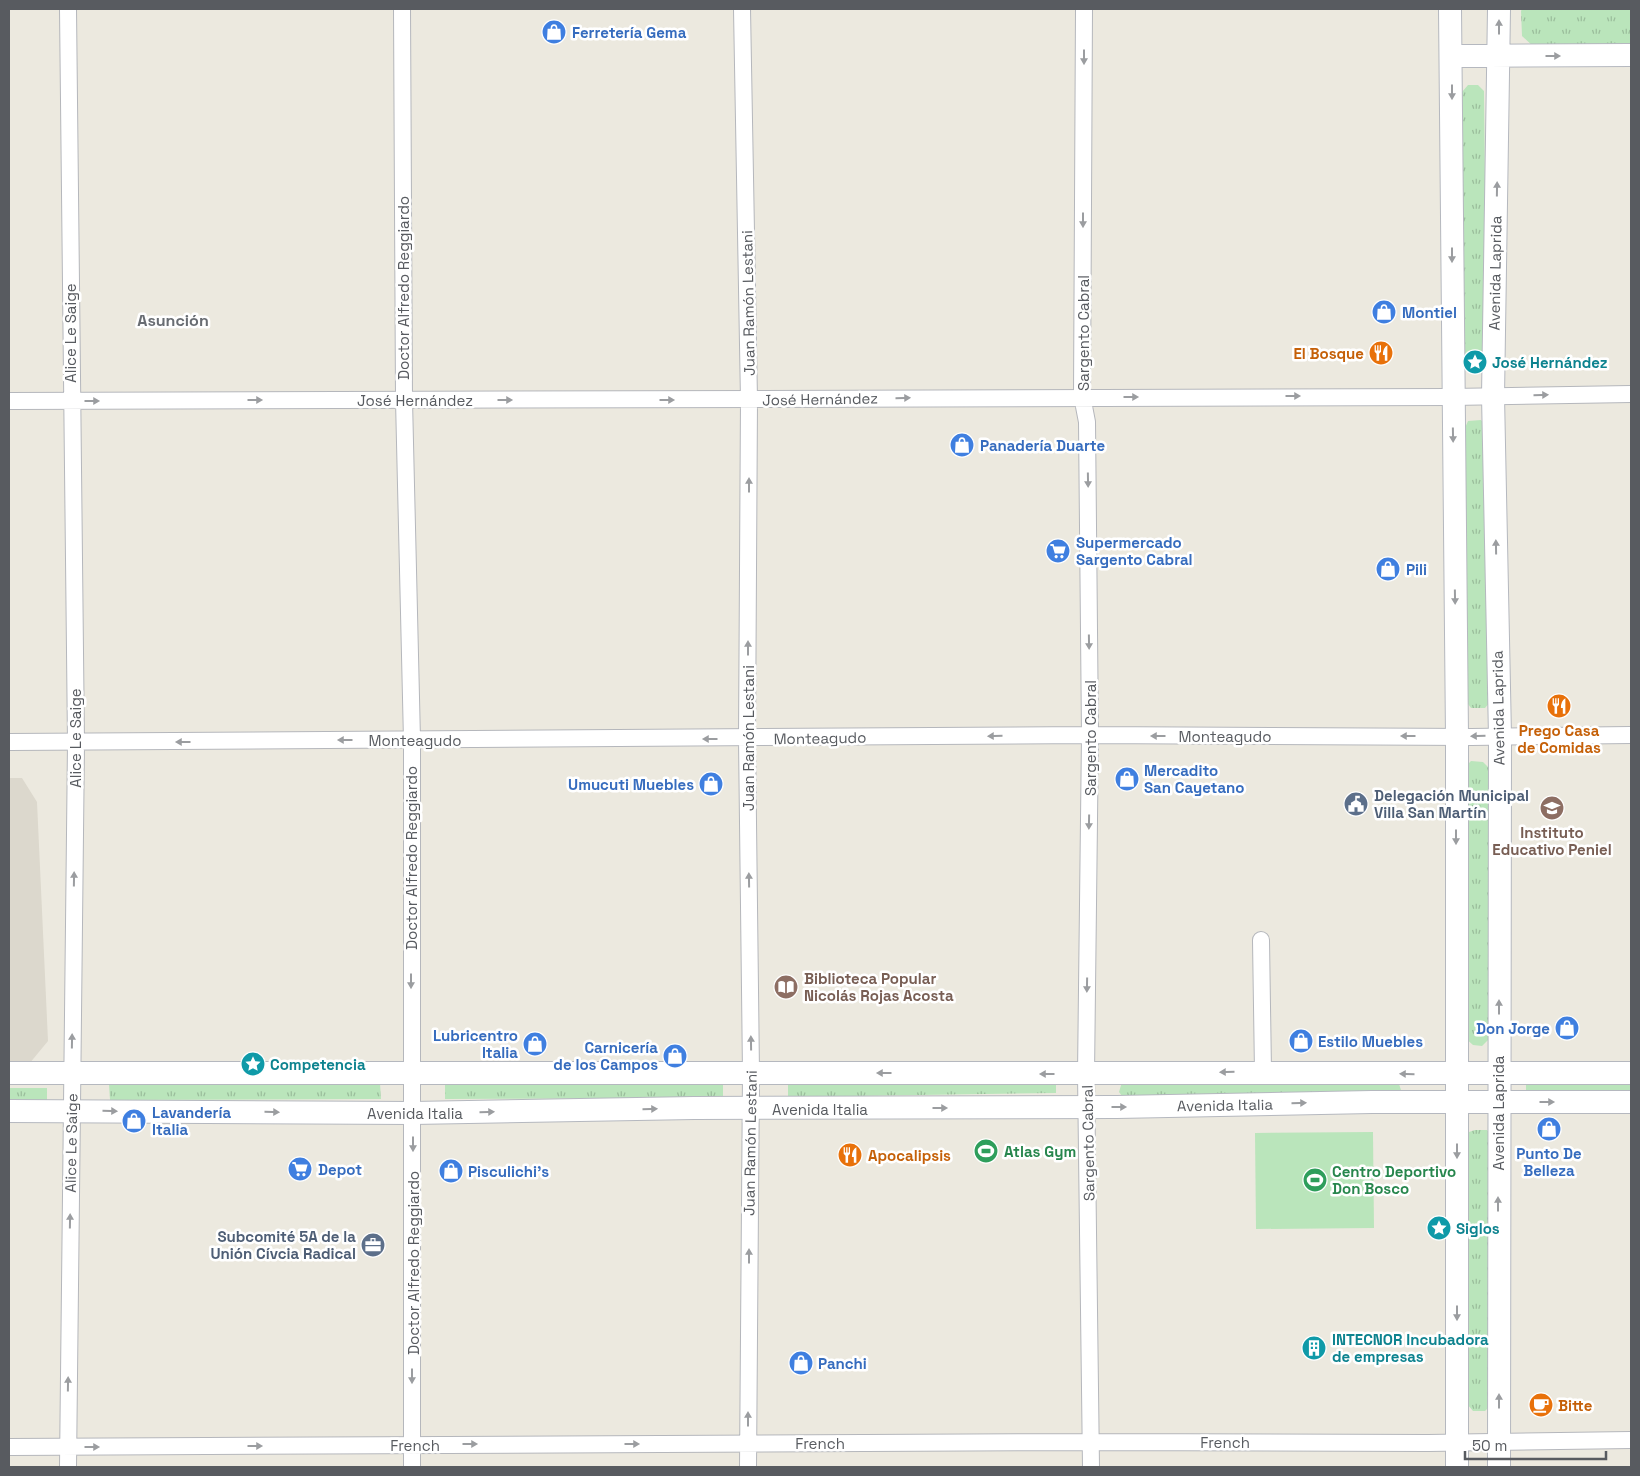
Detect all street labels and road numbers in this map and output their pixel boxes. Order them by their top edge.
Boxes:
street label: Doctor Alfredo Reggiardo [394,196,413,380]
street label: Avenida Laprida [1484,215,1506,331]
street label: Juan Ramón Lestani [737,230,759,376]
street label: Sargento Cabral [1074,275,1093,391]
street label: Alice Le Saige [61,283,80,383]
street label: José Hernández [762,388,878,410]
street label: José Hernández [357,391,473,410]
street label: Avenida Laprida [1487,650,1509,766]
street label: Juan Ramón Lestani [739,665,758,811]
street label: Sargento Cabral [1081,680,1100,796]
street label: Alice Le Saige [66,688,85,788]
street label: Monteagudo [1179,727,1271,746]
street label: Monteagudo [773,728,867,748]
street label: Monteagudo [369,731,461,750]
street label: Doctor Alfredo Reggiardo [402,766,421,950]
street label: Avenida Laprida [1489,1055,1508,1170]
street label: Juan Ramón Lestani [739,1070,761,1216]
street label: Sargento Cabral [1077,1085,1099,1201]
street label: Alice Le Saige [61,1093,81,1193]
street label: Avenida Italia [1177,1095,1274,1115]
street label: Avenida Italia [772,1100,868,1119]
street label: Avenida Italia [367,1104,463,1123]
street label: Doctor Alfredo Reggiardo [404,1171,423,1355]
street label: French [1200,1433,1250,1452]
street label: French [795,1434,845,1453]
street label: French [390,1436,440,1455]

